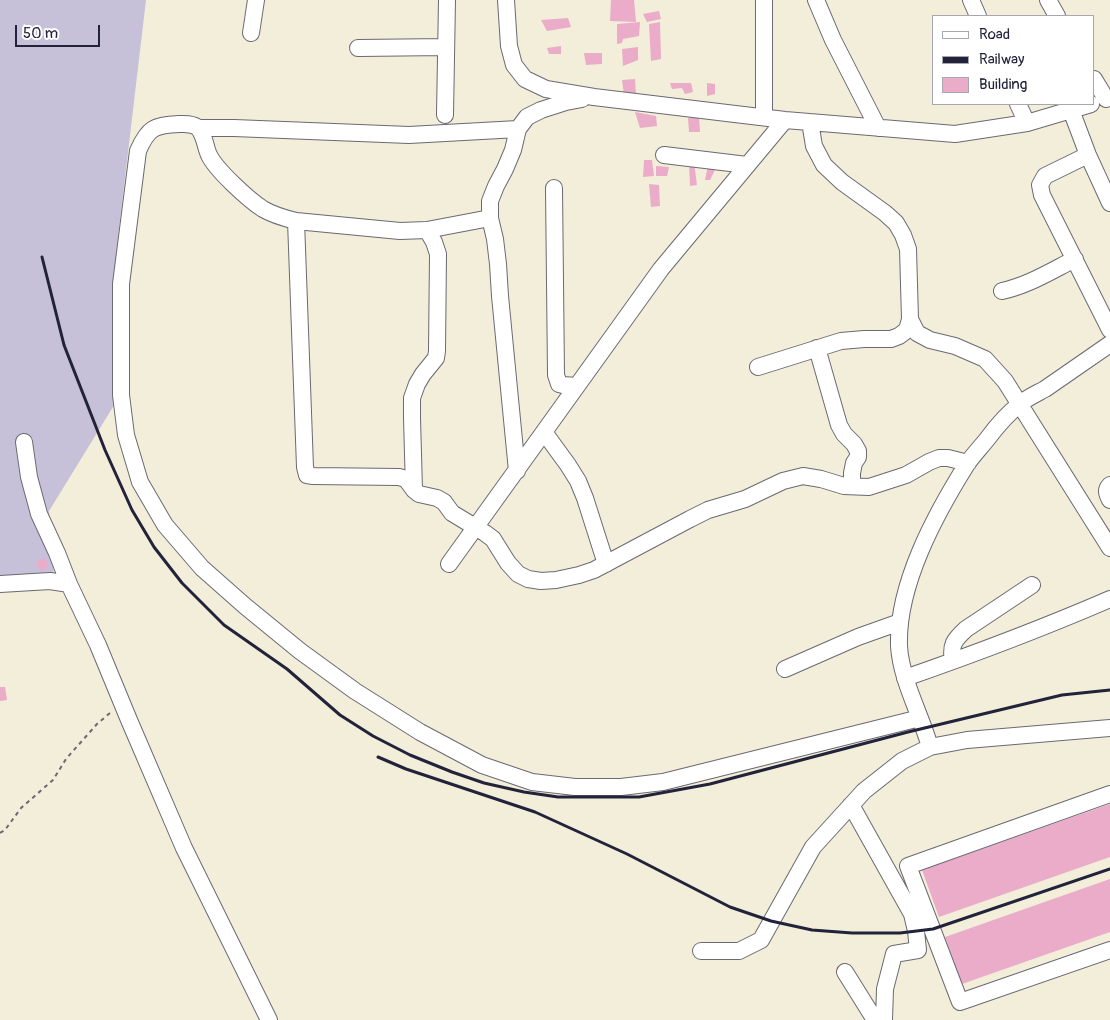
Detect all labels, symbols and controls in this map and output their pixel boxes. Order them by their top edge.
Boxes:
scale bar [18,15,102,47]
legend [932,15,1095,105]
text: 50 m [23,24,58,43]
text: Road [979,25,1010,44]
text: Railway [979,50,1024,69]
text: Building [979,75,1027,94]

